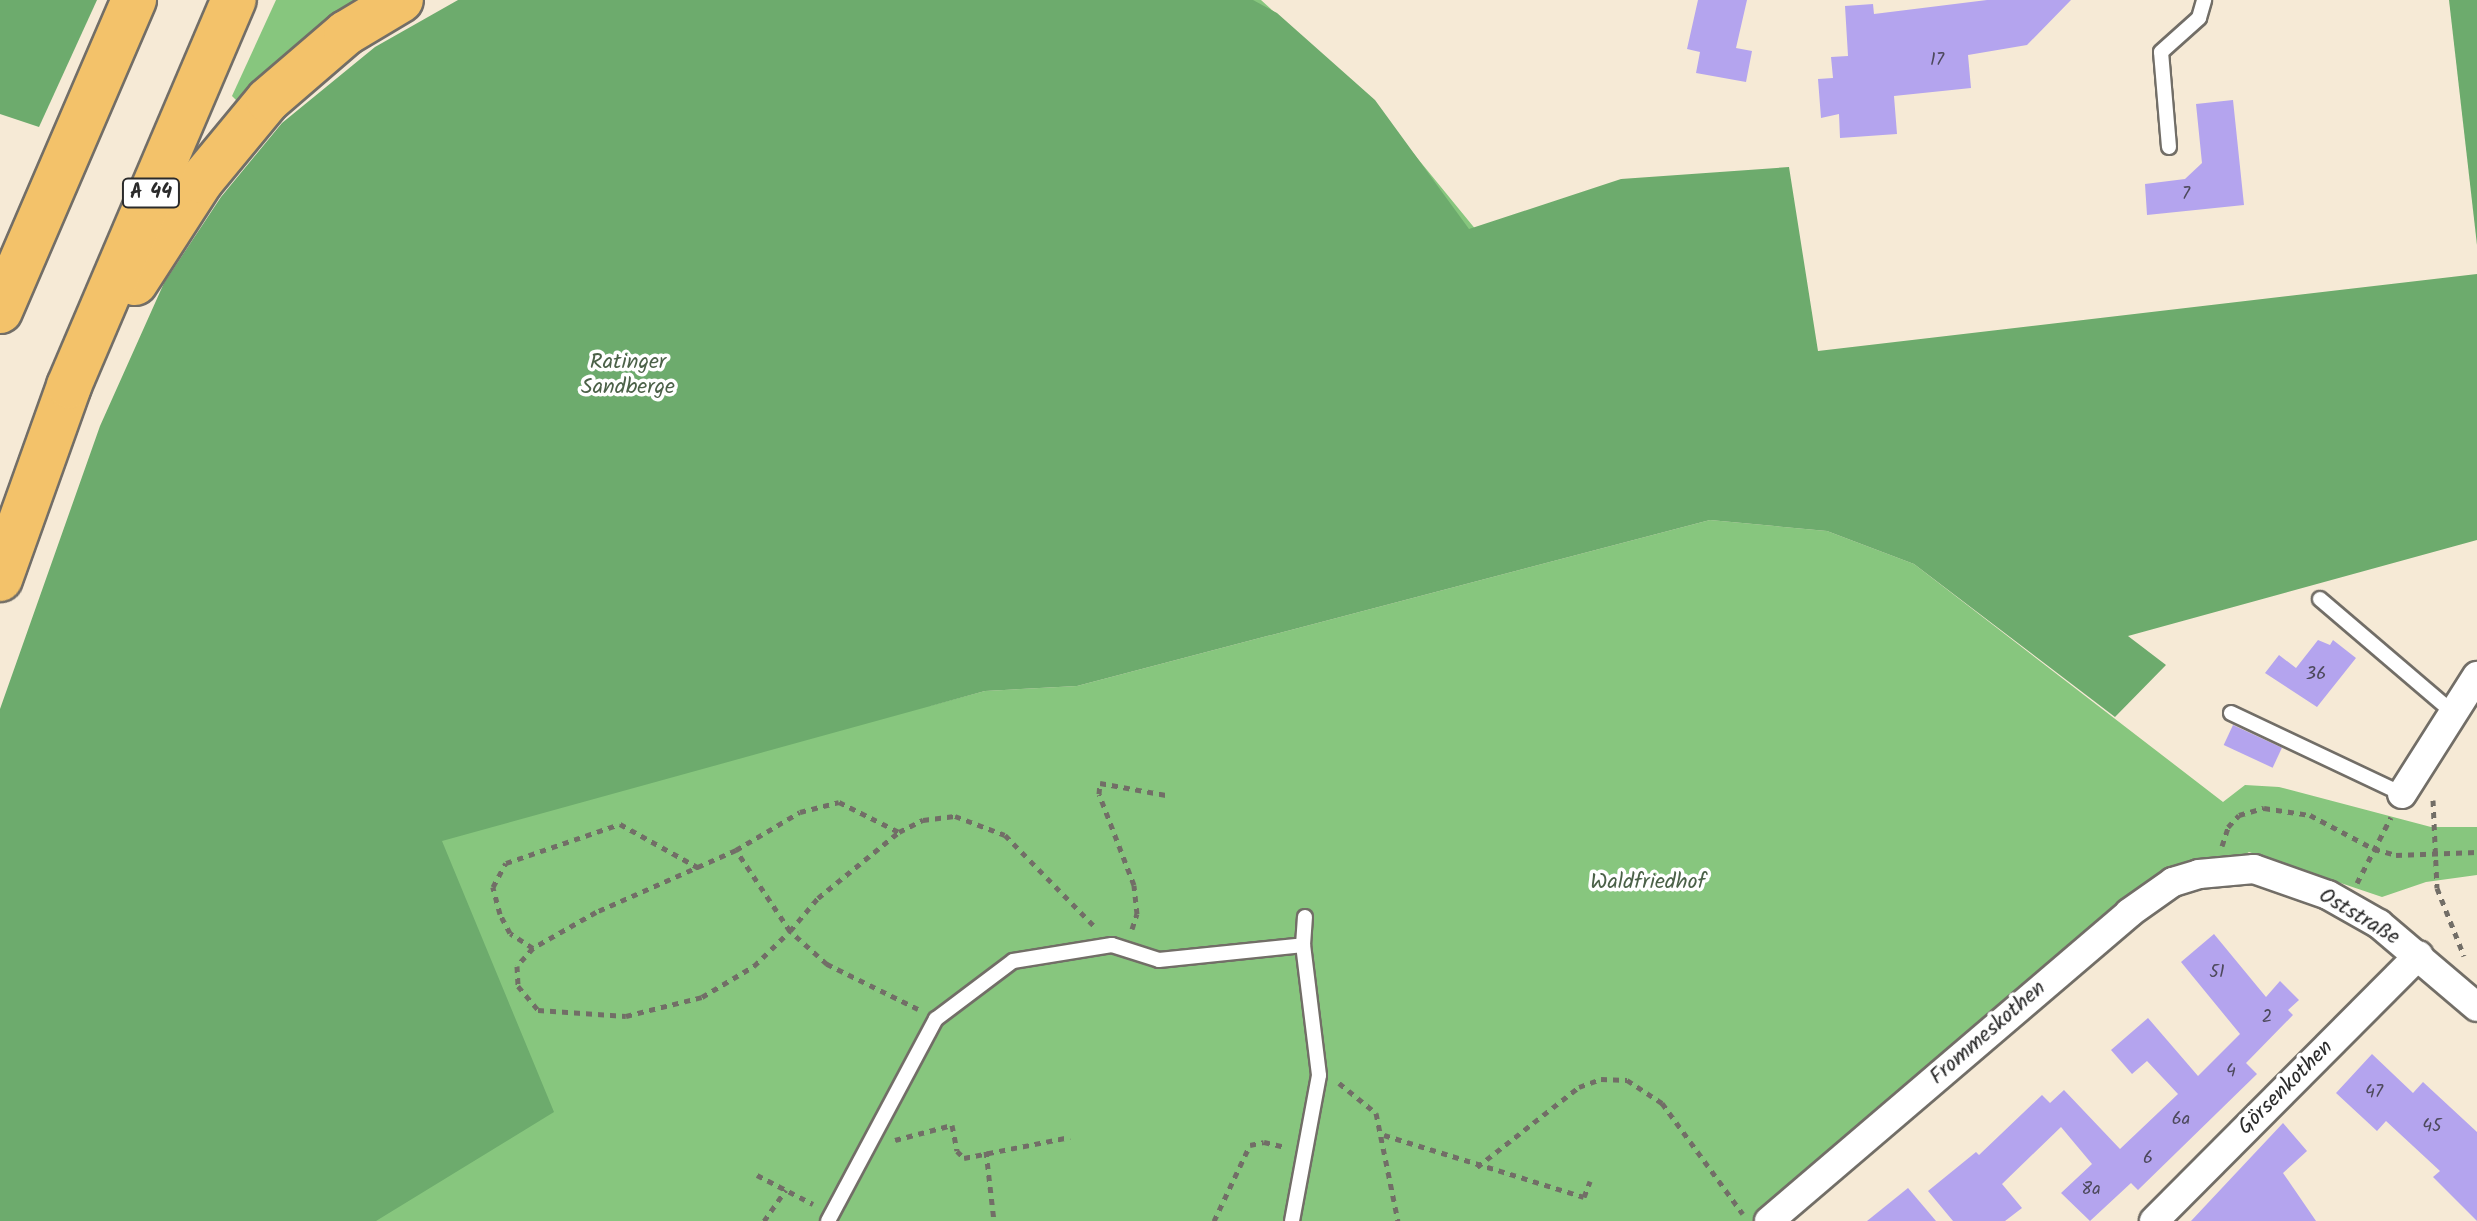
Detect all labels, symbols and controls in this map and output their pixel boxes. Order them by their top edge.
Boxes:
house number: 17 [1930,50,1944,72]
road number: A 44 [121,177,181,209]
house number: 7 [2182,184,2190,206]
park label: Ratinger Sandberge [581,349,675,400]
house number: 36 [2306,664,2326,686]
park label: Waldfriedhof [1590,870,1706,896]
street label: Oststraße [2314,883,2404,951]
house number: 51 [2209,962,2225,984]
street label: Frommeskothen [1925,975,2051,1091]
house number: 2 [2262,1007,2272,1029]
street label: Görsenkothen [2233,1035,2339,1141]
house number: 4 [2226,1061,2236,1083]
house number: 47 [2365,1082,2383,1104]
house number: 6a [2172,1109,2190,1131]
house number: 45 [2422,1116,2442,1138]
house number: 6 [2143,1148,2153,1170]
house number: 8a [2081,1179,2101,1201]

